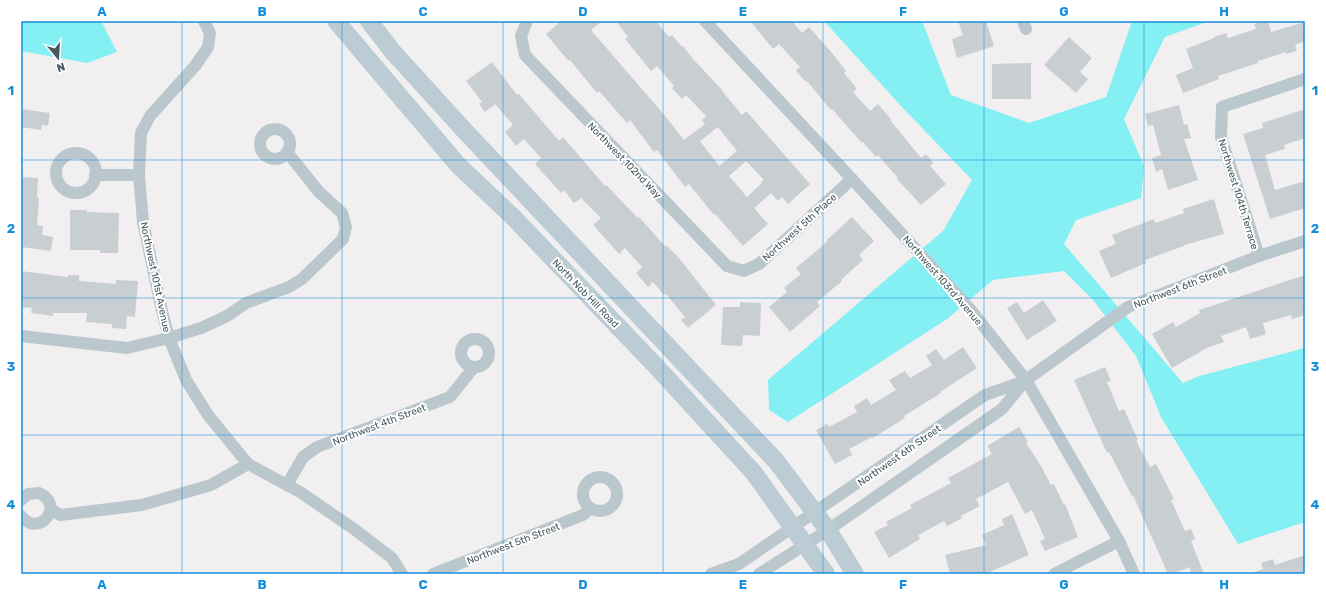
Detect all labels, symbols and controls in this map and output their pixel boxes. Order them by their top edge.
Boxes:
text: A [97,4,107,19]
text: B [257,4,267,19]
text: C [418,4,428,19]
text: D [578,4,588,19]
text: E [739,4,747,19]
text: F [899,4,907,19]
text: G [1059,4,1069,19]
text: H [1219,4,1229,19]
north arrow [38,38,78,78]
text: N [55,60,67,74]
text: 1 [8,83,14,98]
text: 1 [1312,83,1318,98]
street label: Northwest 102nd Way [585,120,664,201]
street label: Northwest 104th Terrace [1215,138,1261,251]
street label: Northwest 5th Place [760,191,839,264]
text: 2 [7,221,15,236]
street label: Northwest 101st Avenue [137,221,173,334]
text: 2 [1311,221,1319,236]
street label: Northwest 103rd Avenue [900,233,985,328]
street label: North Nob Hill Road [549,257,621,330]
street label: Northwest 6th Street [1132,265,1229,311]
text: 3 [7,359,16,374]
text: 3 [1311,359,1320,374]
street label: Northwest 4th Street [331,402,428,448]
street label: Northwest 6th Street [856,423,944,489]
text: 4 [7,497,16,512]
text: 4 [1311,497,1320,512]
street label: Northwest 5th Street [465,521,562,567]
text: A [97,577,107,592]
text: B [257,577,267,592]
text: C [418,577,428,592]
text: D [578,577,588,592]
text: E [739,577,747,592]
text: F [899,577,907,592]
text: G [1059,577,1069,592]
text: H [1219,577,1229,592]

